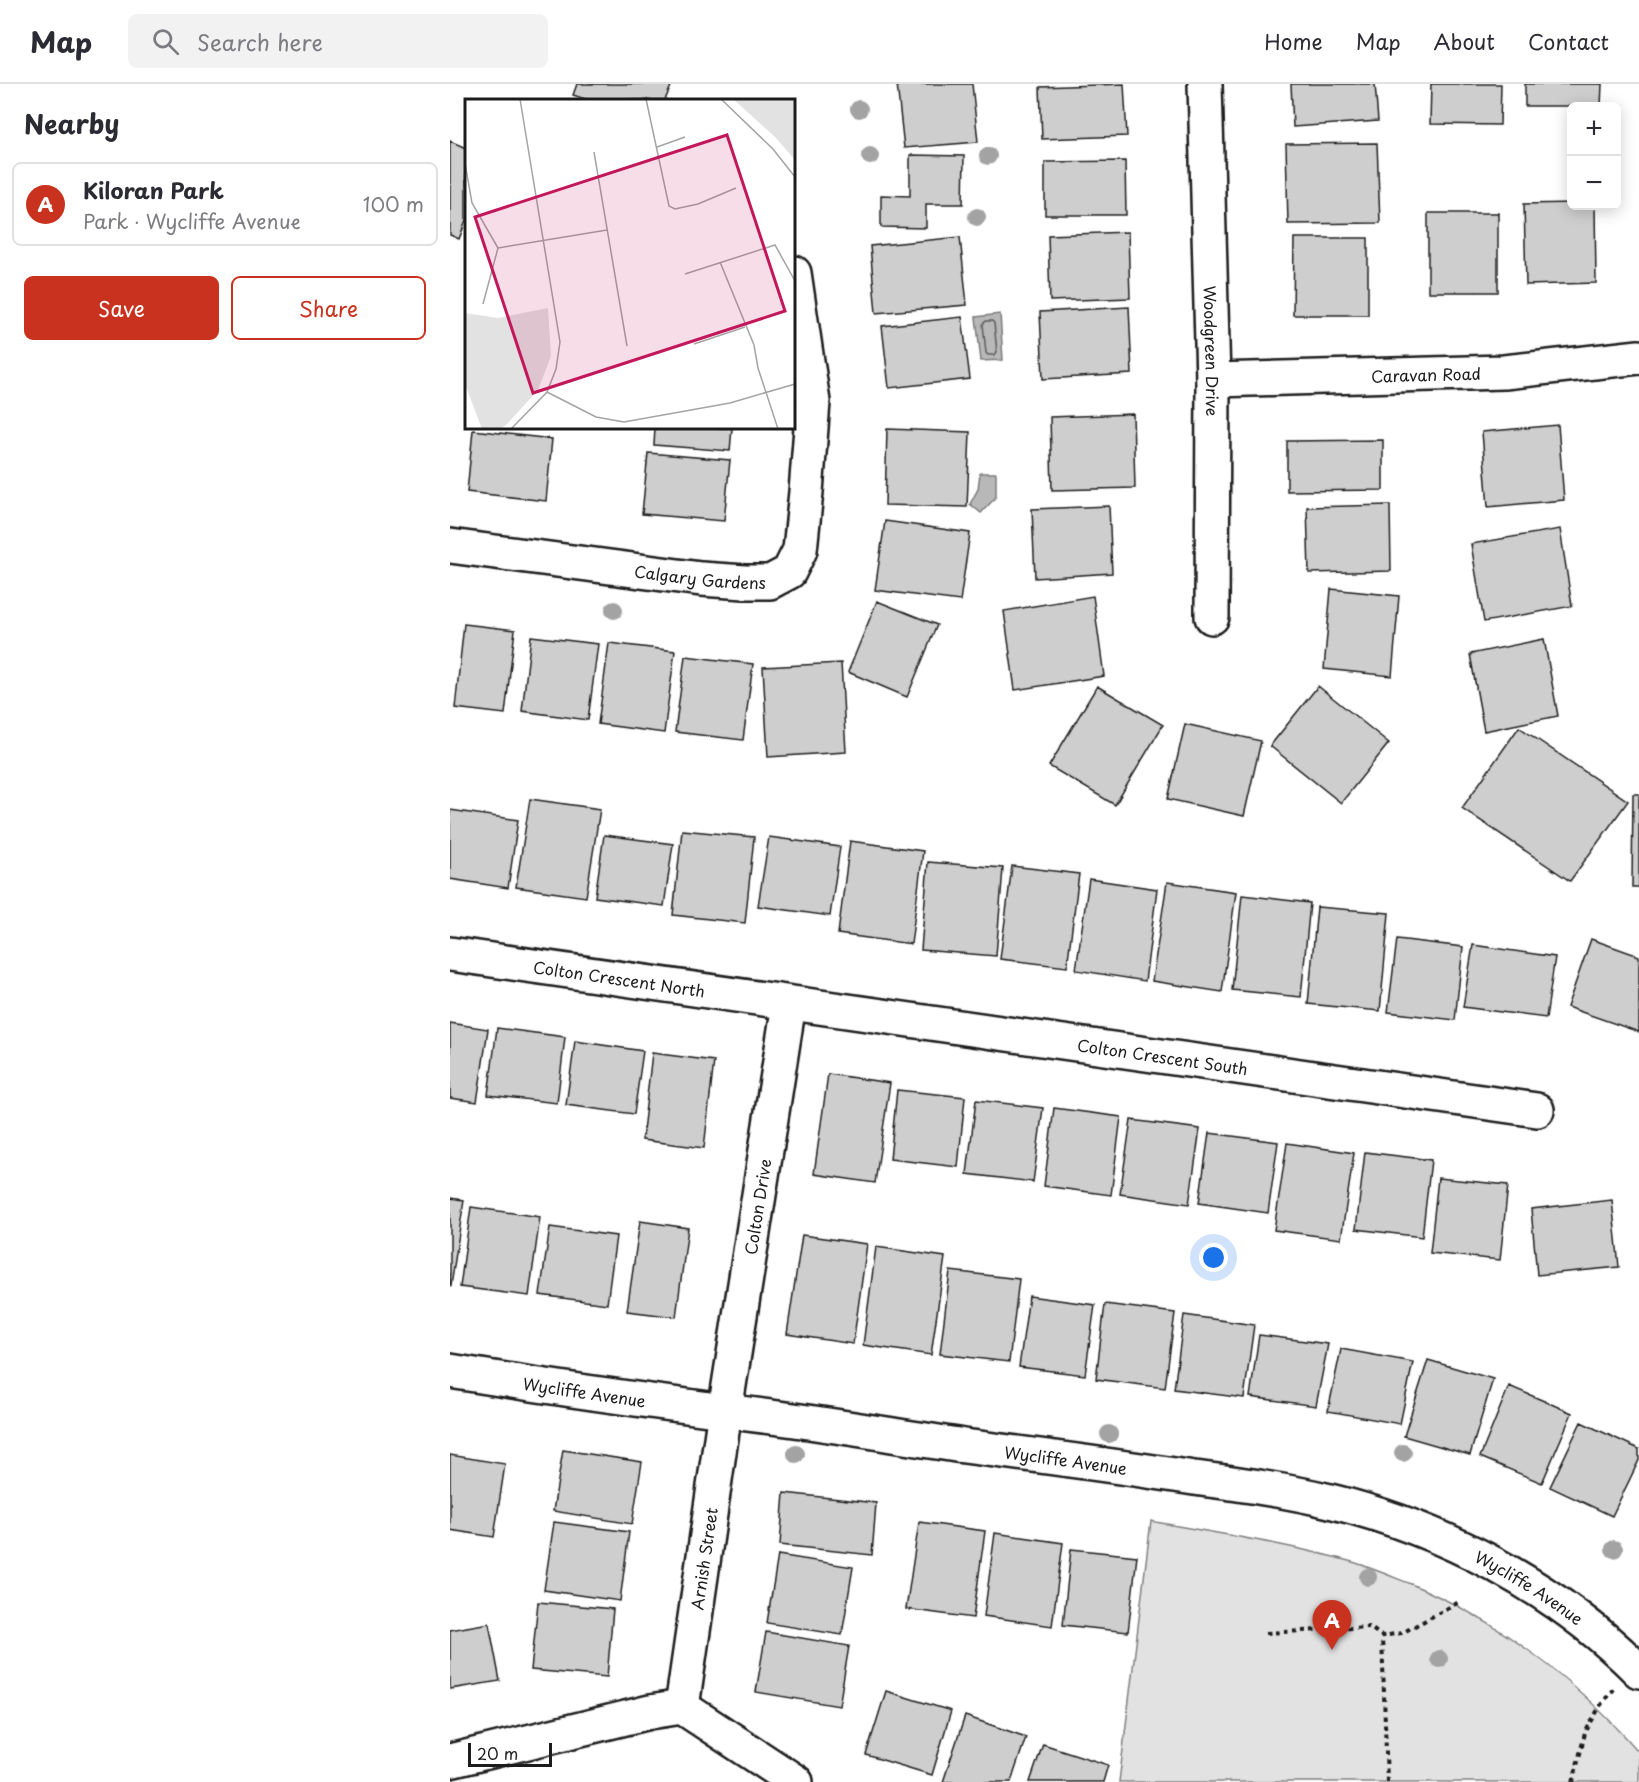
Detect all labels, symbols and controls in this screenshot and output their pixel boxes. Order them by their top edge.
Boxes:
search box [128,14,548,68]
text: Map [30,20,92,63]
icon: search [149,25,182,58]
text: Search here [197,25,323,58]
text: Home [1264,25,1323,57]
text: Map [1356,25,1401,57]
text: About [1434,25,1495,57]
text: Contact [1528,25,1609,57]
inset map [465,99,795,429]
map controls [1567,102,1621,210]
button: + [1567,102,1621,156]
text: Nearby [24,104,119,143]
button: − [1567,156,1621,210]
text: Kiloran Park [83,173,224,206]
text: A [38,189,53,219]
text: 100 m [363,189,424,219]
text: Park · Wycliffe Avenue [83,206,301,236]
button: Save [24,276,219,340]
button: Share [231,276,426,340]
street label: Woodgreen Drive [1198,285,1225,416]
street label: Caravan Road [1371,361,1481,388]
street label: Calgary Gardens [633,558,766,594]
street label: Colton Crescent North [532,954,707,1002]
street label: Colton Crescent South [1076,1032,1249,1080]
street label: Colton Drive [738,1157,777,1256]
your location [1199,1243,1228,1272]
street label: Wycliffe Avenue [521,1371,648,1412]
street label: Wycliffe Avenue [1003,1439,1129,1480]
street label: Arnish Street [684,1505,723,1611]
street label: Wycliffe Avenue [1471,1544,1589,1630]
pin: A [1312,1600,1352,1650]
scale bar [468,1740,552,1768]
text: 20 m [477,1741,518,1765]

